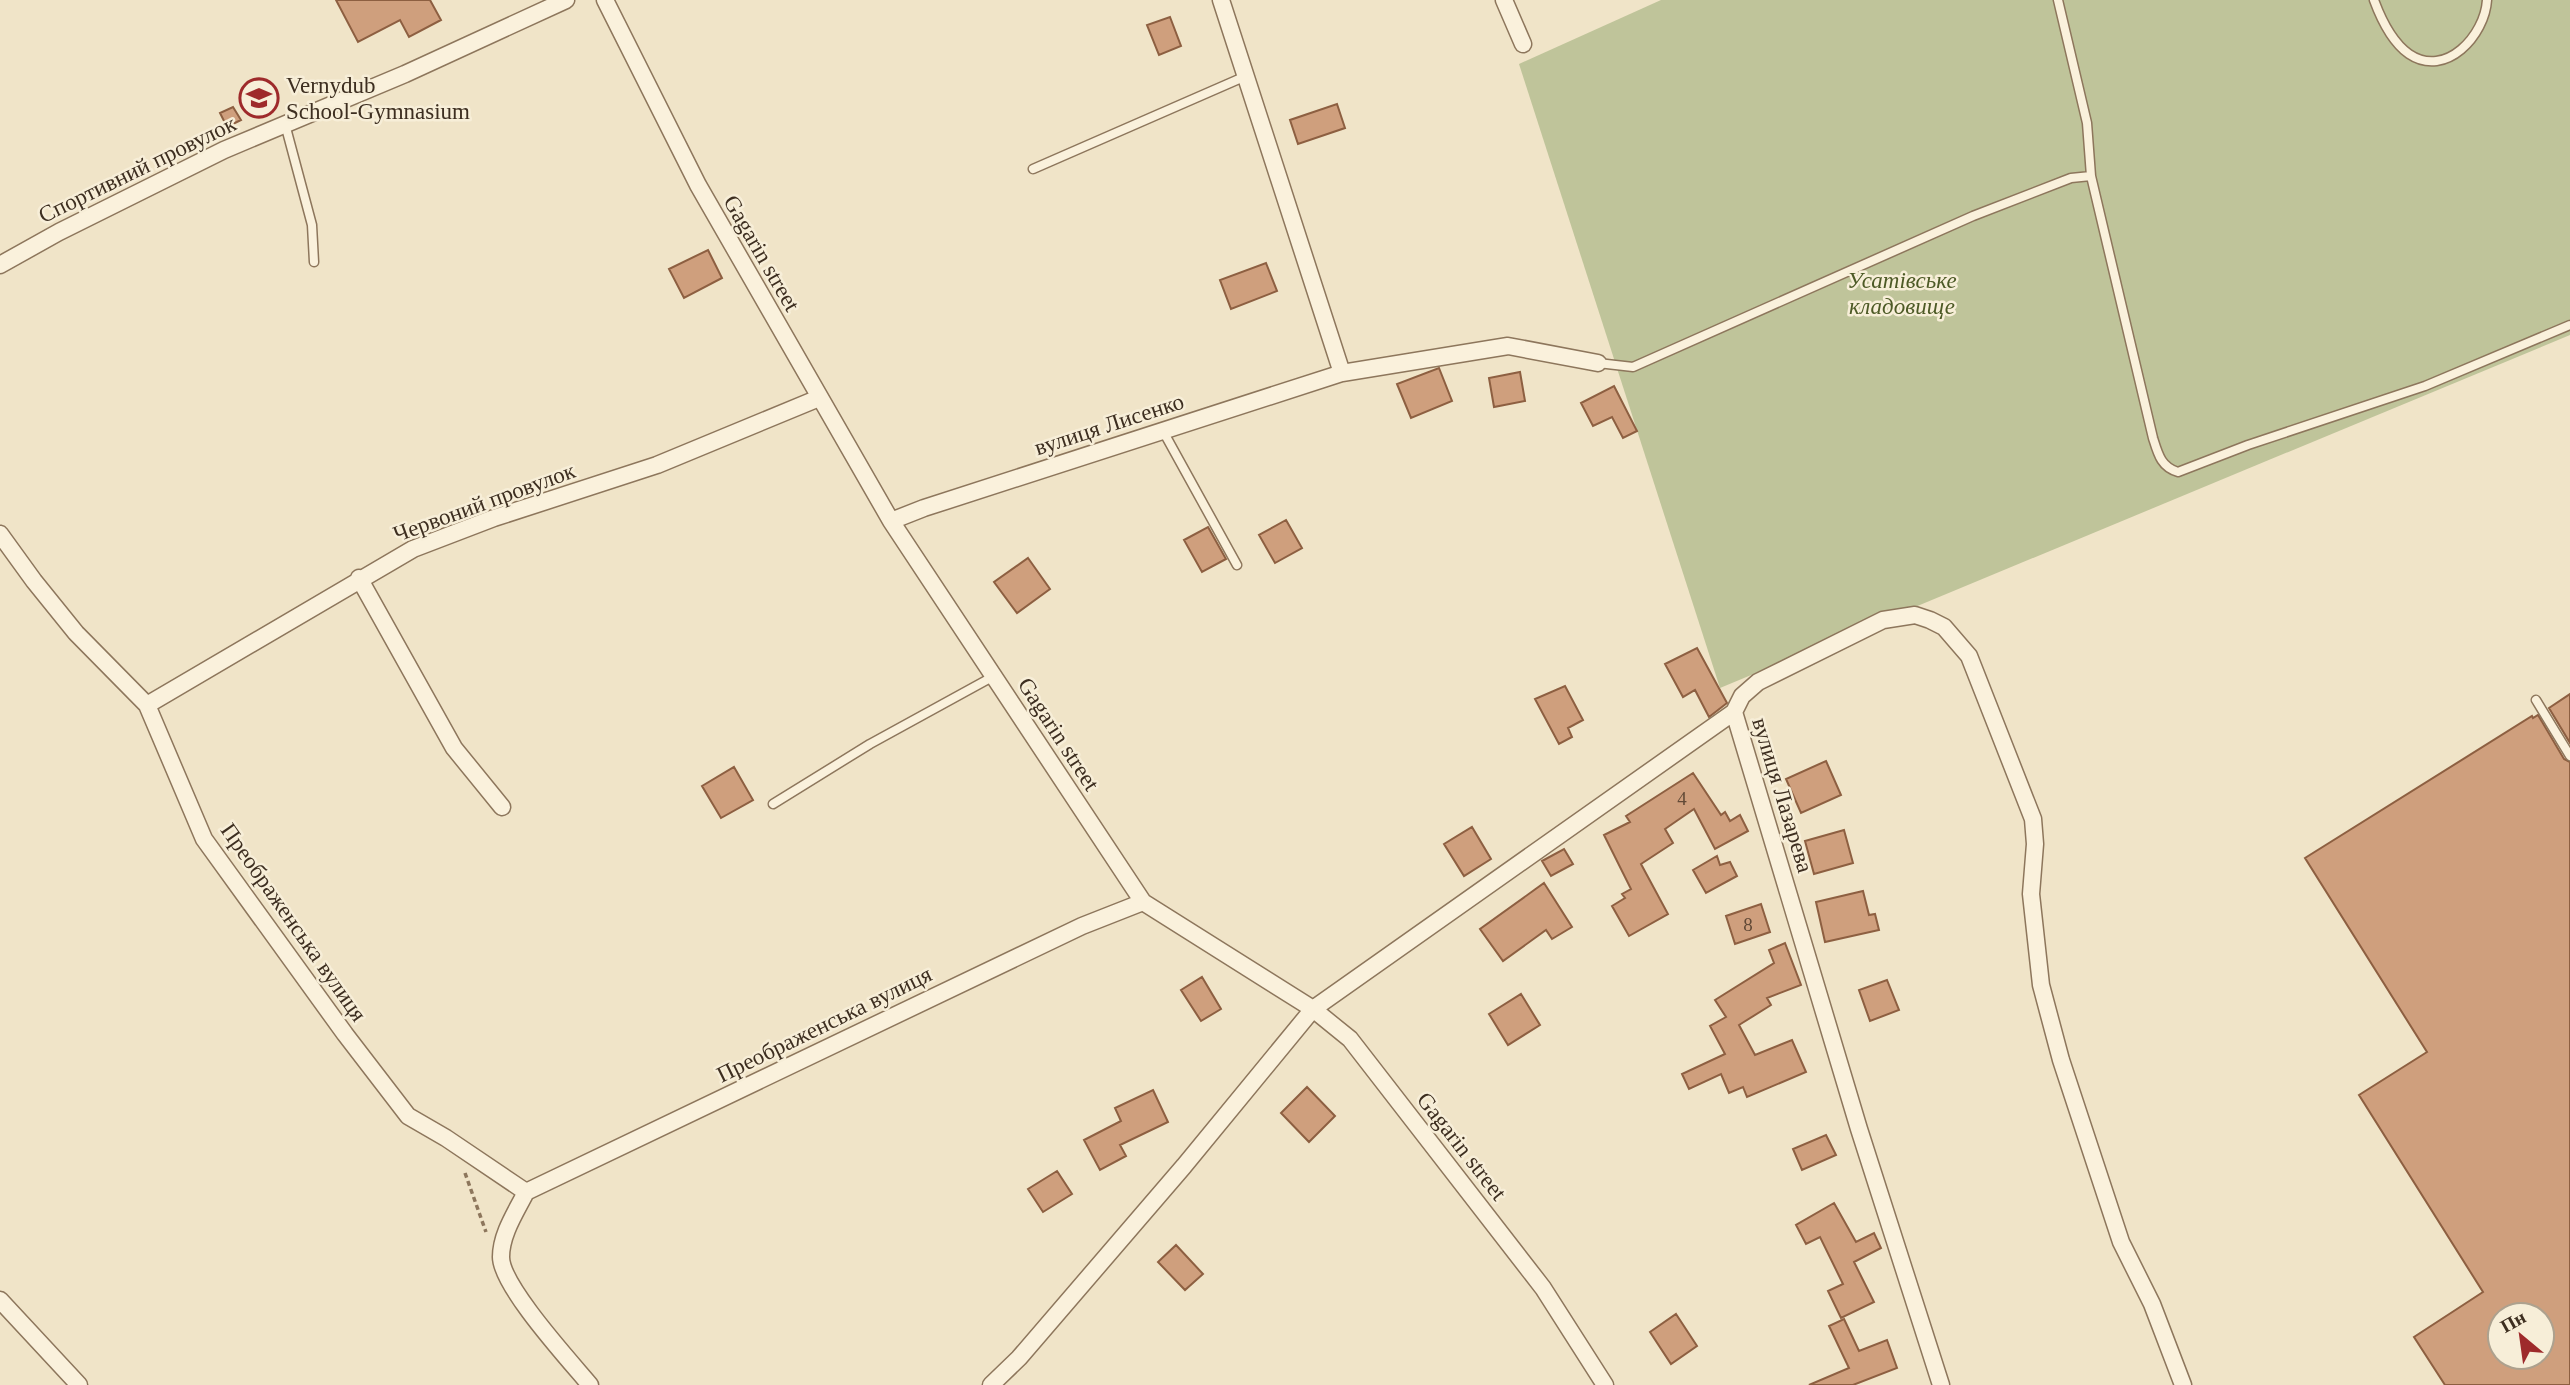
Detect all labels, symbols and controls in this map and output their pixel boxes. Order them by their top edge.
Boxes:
place label: Vernydub School-Gymnasium [286,73,470,124]
school or university icon: Vernydub School-Gymnasium [238,77,280,119]
street label: Спортивний провулок [35,110,241,228]
street label: Gagarin street [718,191,805,316]
park label: Усатівське кладовище [1847,268,1957,319]
street label: вулиця Лисенко [1031,389,1187,460]
street label: Червоний провулок [390,458,579,547]
street label: Gagarin street [1013,673,1105,796]
street label: вулиця Лазарева [1747,715,1818,876]
house number: 4 [1677,788,1687,809]
street label: Преображенська вулиця [216,818,372,1026]
house number: 8 [1743,914,1753,935]
street label: Преображенська вулиця [713,961,936,1087]
street label: Gagarin street [1412,1088,1512,1206]
north arrow [2486,1301,2556,1371]
text: Пн [2497,1306,2529,1337]

